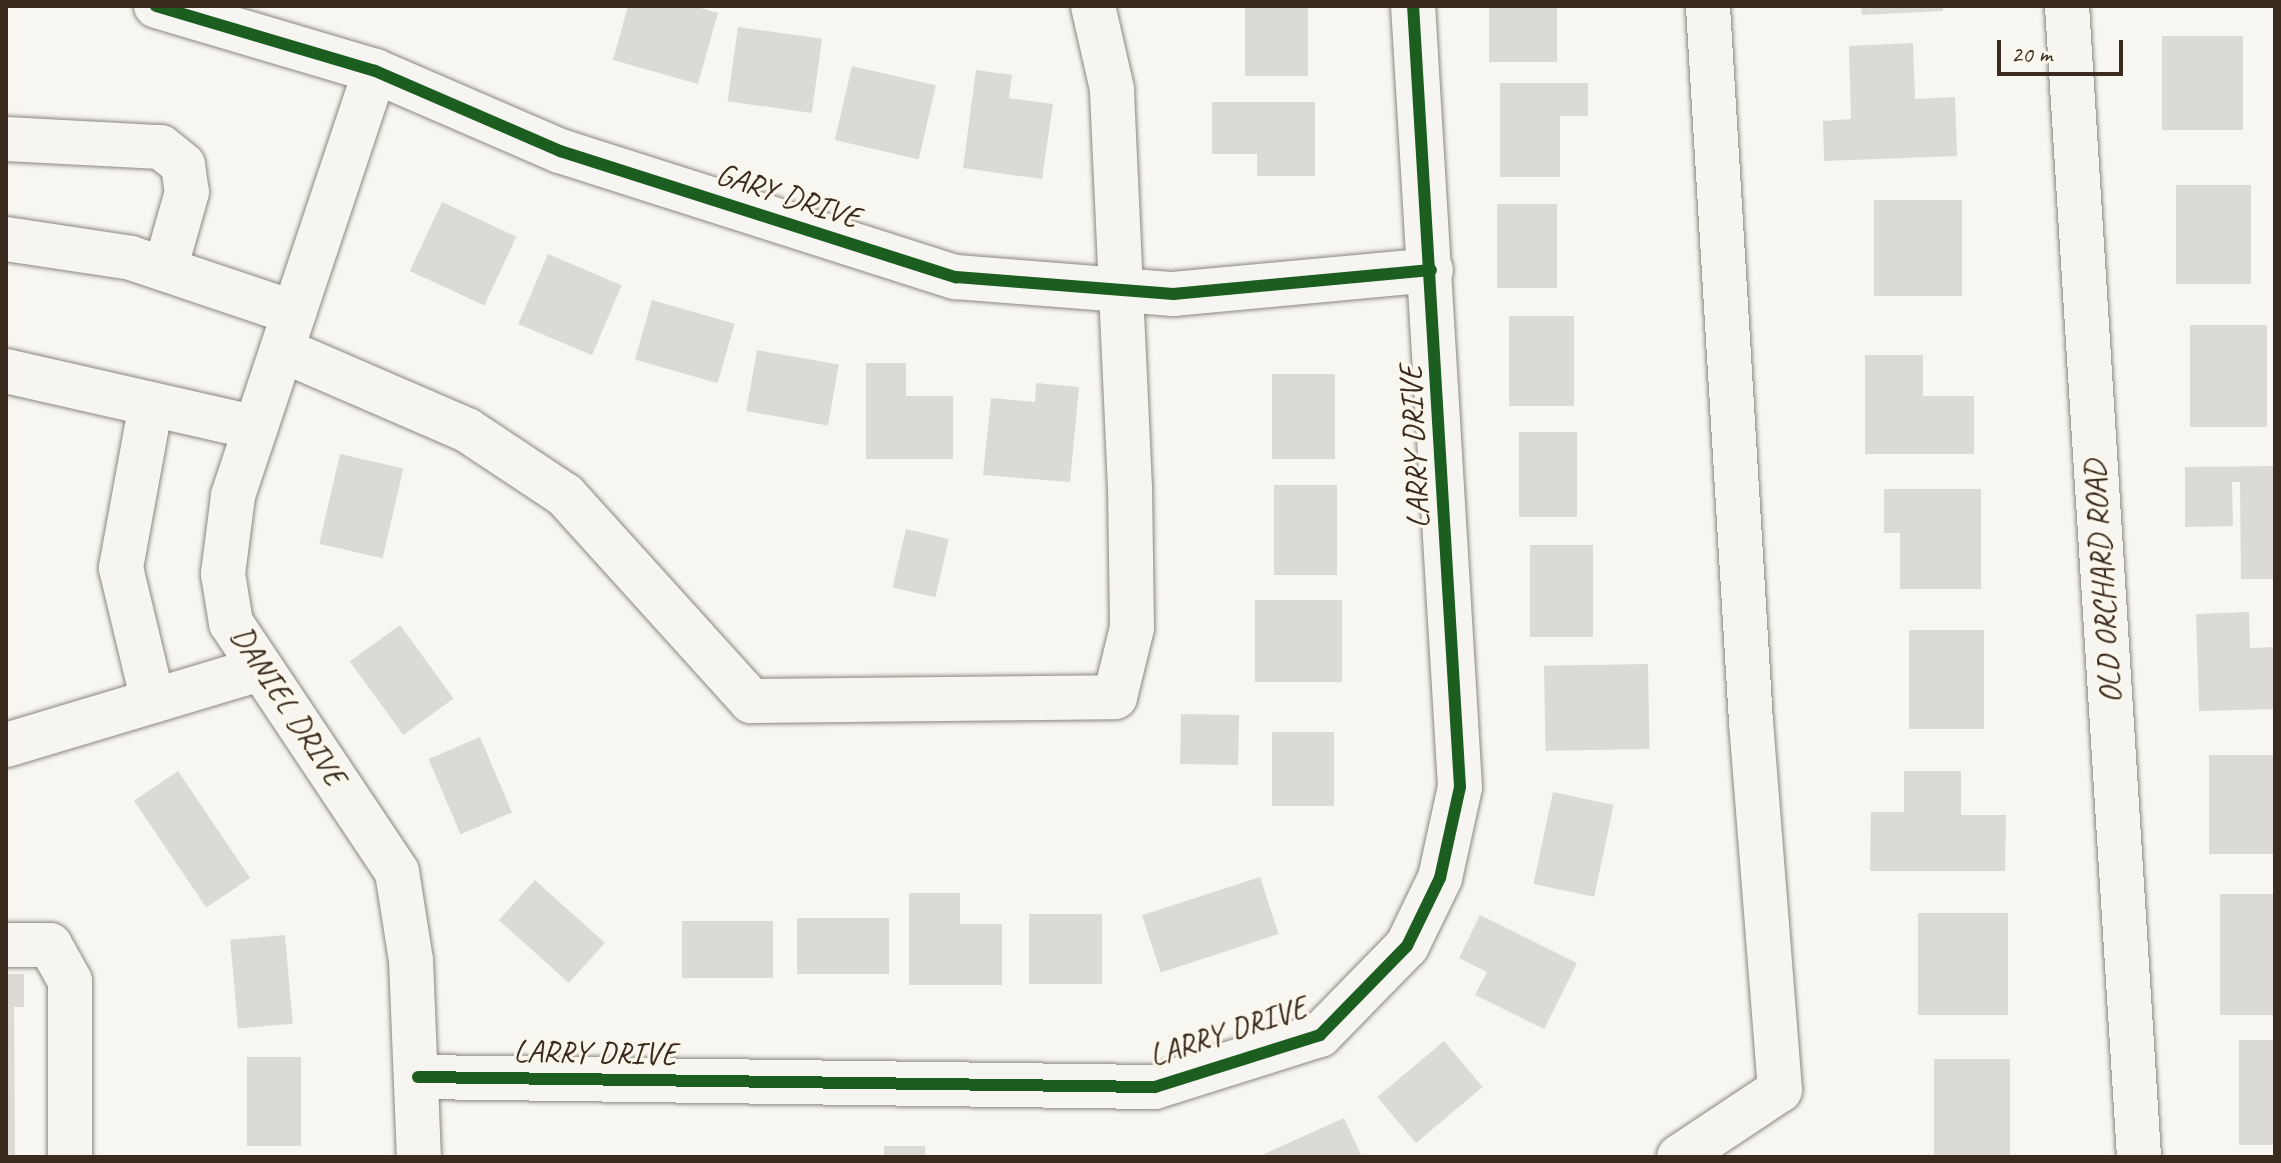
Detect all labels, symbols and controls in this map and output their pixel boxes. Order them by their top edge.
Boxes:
scale bar [2001,24,2127,74]
text: 20 m [2011,39,2052,69]
street label: GARY DRIVE [711,155,865,237]
street label: LARRY DRIVE [1392,364,1438,530]
street label: OLD ORCHARD ROAD [2075,456,2131,708]
street label: DANIEL DRIVE [222,619,354,793]
street label: LARRY DRIVE [1144,988,1312,1076]
street label: LARRY DRIVE [513,1032,677,1074]

